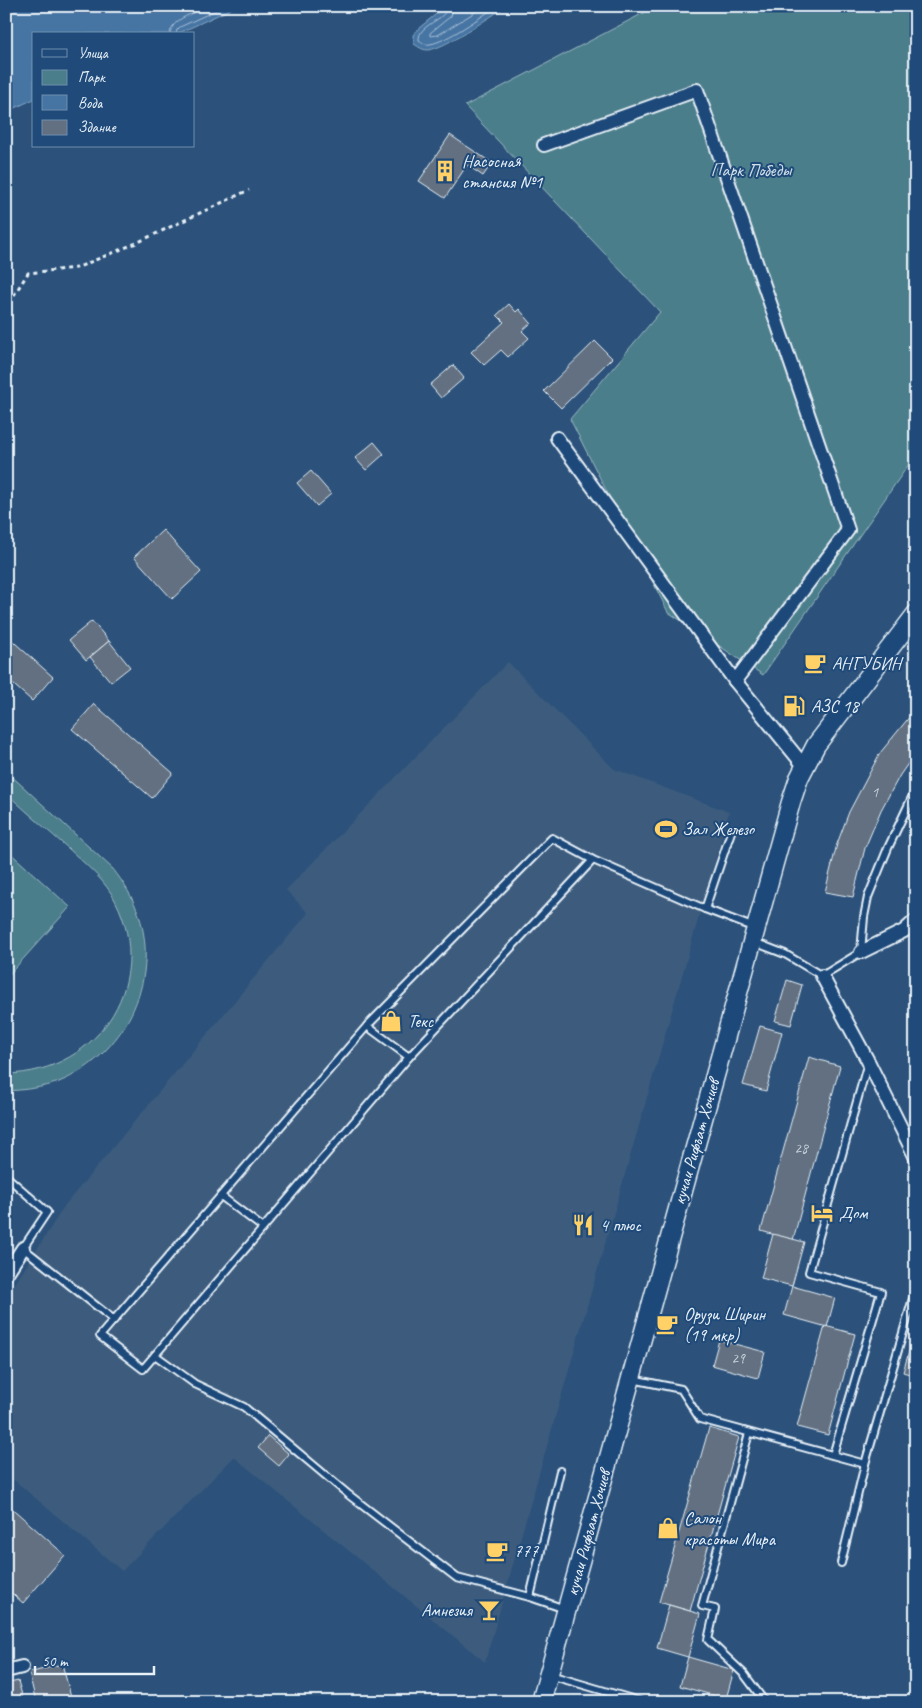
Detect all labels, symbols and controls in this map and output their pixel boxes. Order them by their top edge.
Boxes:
legend [32,32,195,148]
text: Улица [78,44,109,63]
text: Парк [78,68,106,87]
text: Вода [78,94,103,113]
text: Здание [78,118,117,137]
place label: Насосная стансия №1 [462,150,543,193]
building icon: Насосная стансия №1 [432,158,458,184]
park label: Парк Победы [711,159,793,181]
cafe icon: АНГУБИН [802,650,828,676]
place label: АНГУБИН [832,652,904,674]
fuel station icon: АЗС 18 [781,693,807,719]
place label: АЗС 18 [811,695,861,717]
house number: 1 [872,783,880,802]
sports icon: Зал Железо [653,816,679,842]
place label: Зал Железо [682,818,756,840]
shop icon: Текс [378,1008,404,1034]
place label: Текс [408,1010,434,1032]
street label: кучаи Рифъат Хочиев [668,1073,725,1207]
house number: 28 [794,1139,809,1158]
hotel icon: Дом [809,1200,835,1226]
place label: Дом [839,1202,869,1224]
restaurant icon: 4 плюс [570,1212,596,1238]
place label: 4 плюс [600,1214,642,1236]
place label: Орузи Ширин (19 мкр) [684,1303,767,1346]
cafe icon: Орузи Ширин (19 мкр) [654,1311,680,1337]
house number: 29 [731,1349,746,1368]
street label: кучаи Рифъат Хочиев [561,1464,616,1598]
place label: Салон красоты Мира [684,1507,777,1550]
shop icon: Салон красоты Мира [655,1515,681,1541]
cafe icon: 777 [484,1538,510,1564]
place label: 777 [514,1540,539,1562]
bar icon: Амнезия [476,1597,502,1623]
place label: Амнезия [421,1599,474,1621]
scale bar [35,1643,154,1675]
text: 50 m [42,1652,69,1671]

